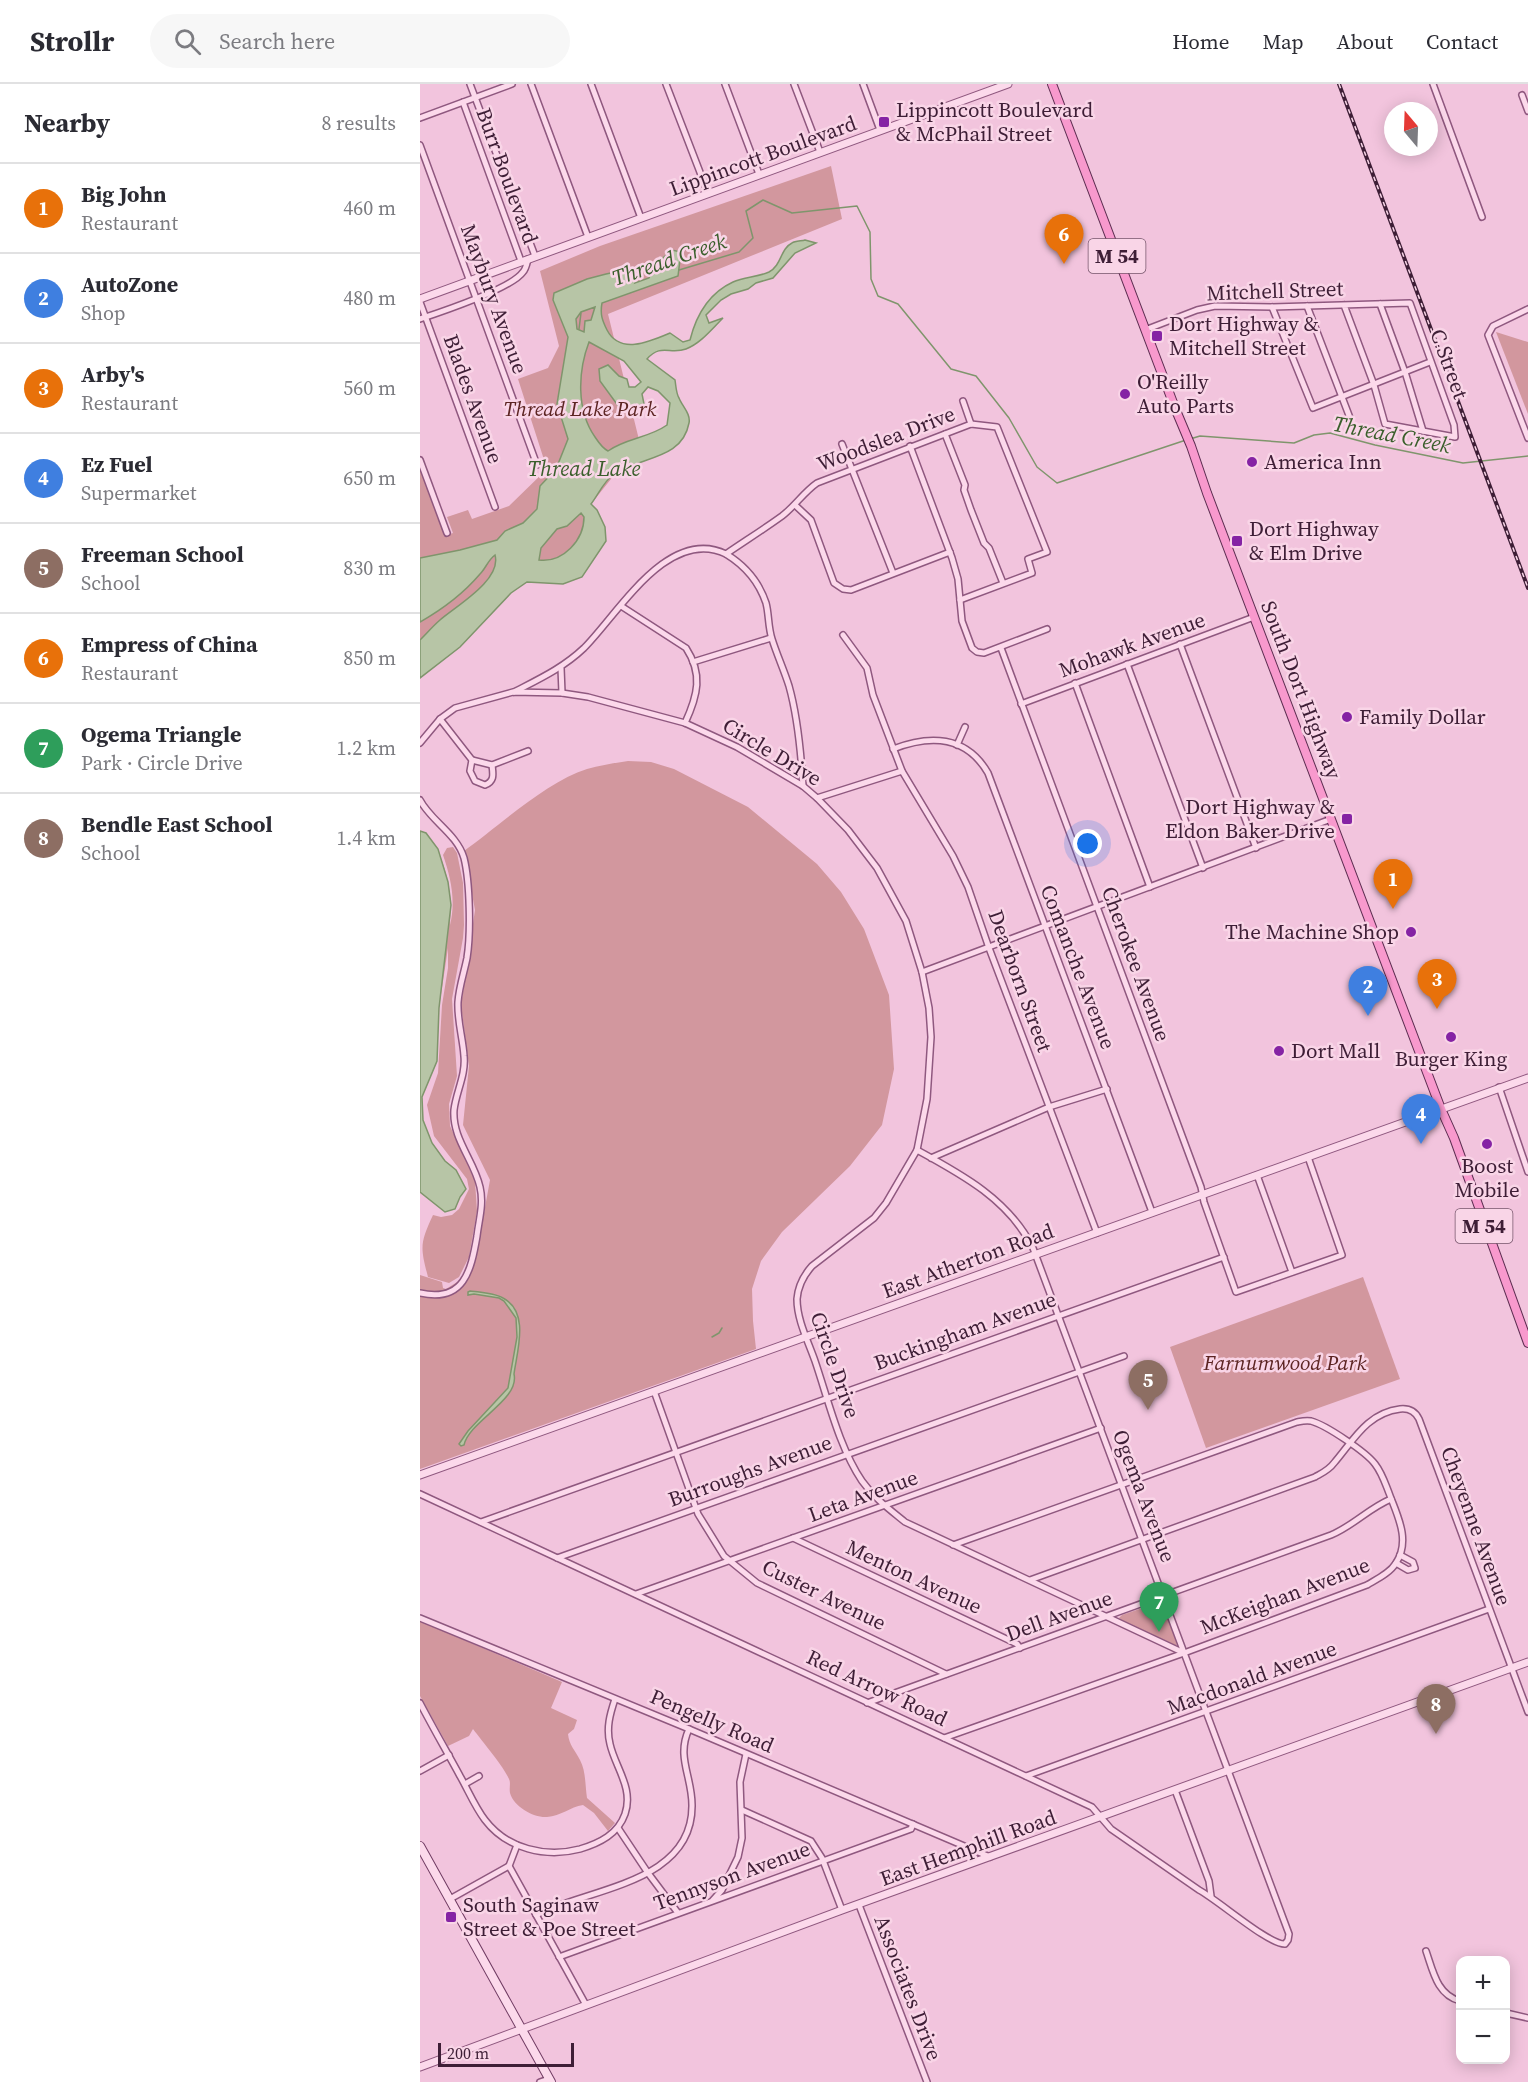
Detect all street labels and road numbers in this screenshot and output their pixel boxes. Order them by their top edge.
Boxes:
street label: Burr Boulevard [469,104,546,248]
street label: Lippincott Boulevard [665,108,860,203]
street label: Maybury Avenue [454,220,535,378]
road number: M 54 [1088,239,1146,273]
street label: Mitchell Street [1206,274,1344,307]
street label: C Street [1423,325,1476,403]
street label: Blades Avenue [437,330,510,467]
street label: Woodslea Drive [813,399,959,478]
street label: South Dort Highway [1254,597,1349,783]
street label: Mohawk Avenue [1055,605,1209,684]
street label: Circle Drive [717,711,827,793]
street label: Comanche Avenue [1034,880,1123,1053]
street label: Cherokee Avenue [1095,882,1178,1045]
street label: Dearborn Street [981,906,1060,1056]
road number: M 54 [1456,1209,1512,1243]
street label: East Atherton Road [878,1216,1058,1305]
street label: Buckingham Avenue [870,1284,1060,1377]
street label: Circle Drive [804,1308,867,1422]
street label: Ogema Avenue [1106,1425,1183,1566]
street label: Burroughs Avenue [664,1427,836,1514]
street label: Cheyenne Avenue [1434,1442,1519,1609]
street label: Leta Avenue [804,1462,922,1529]
street label: Menton Avenue [842,1532,987,1621]
street label: McKeighan Avenue [1196,1550,1374,1641]
street label: Custer Avenue [757,1552,891,1637]
street label: Dell Avenue [1001,1583,1116,1648]
street label: Macdonald Avenue [1163,1633,1341,1722]
street label: Red Arrow Road [802,1642,953,1733]
street label: Pengelly Road [646,1681,779,1760]
street label: East Hemphill Road [876,1802,1060,1893]
street label: Tennyson Avenue [650,1834,814,1917]
street label: Associates Drive [868,1911,949,2064]

